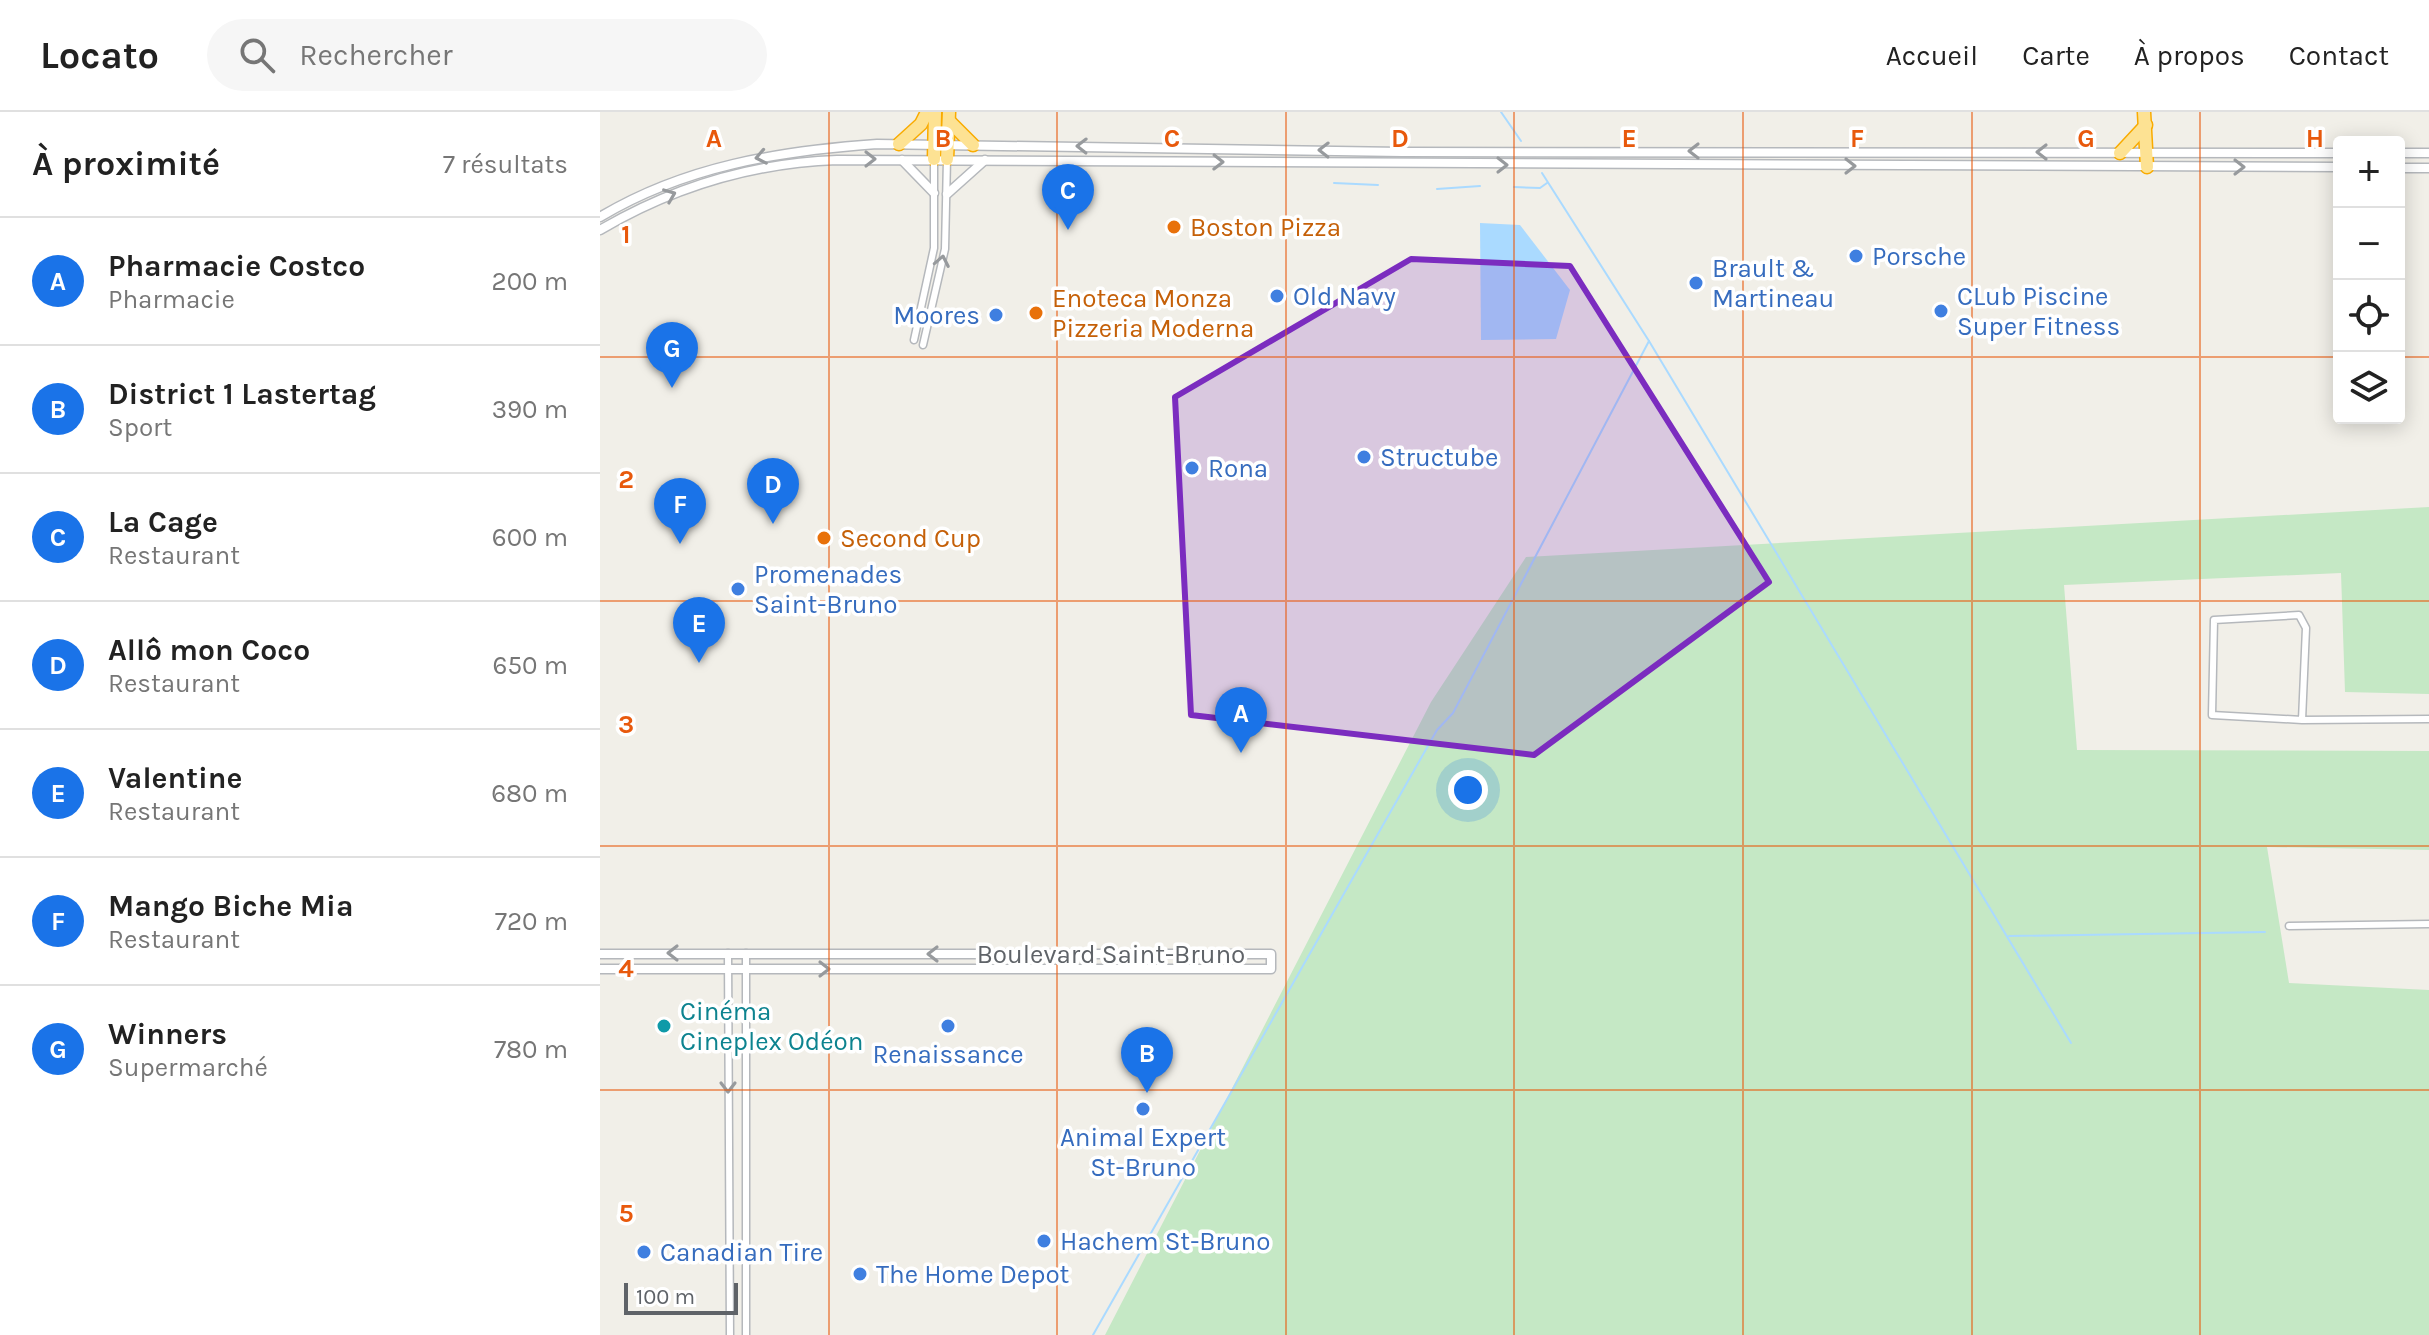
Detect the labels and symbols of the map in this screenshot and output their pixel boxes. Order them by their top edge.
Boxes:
text: A [706,123,722,154]
text: B [935,123,951,154]
text: C [1164,123,1180,154]
text: D [1391,123,1409,154]
text: E [1621,123,1637,154]
text: F [1850,123,1864,154]
text: G [2077,123,2095,154]
text: H [2306,123,2324,154]
one-way arrow [1075,137,1088,155]
one-way arrow [1317,141,1330,159]
one-way arrow [1687,142,1700,160]
one-way arrow [2035,143,2048,161]
one-way arrow [754,147,767,164]
one-way arrow [864,150,877,168]
one-way arrow [1212,153,1225,171]
one-way arrow [1496,156,1509,174]
one-way arrow [1844,157,1857,175]
one-way arrow [2233,158,2246,176]
pin: C [1042,164,1094,230]
one-way arrow [662,189,676,205]
place label: Boston Pizza [1190,212,1341,243]
marker: Boston Pizza [1165,218,1183,236]
text: 1 [621,219,631,250]
place label: Porsche [1872,241,1966,272]
marker: Porsche [1847,247,1865,265]
place label: Brault & Martineau [1712,253,1834,314]
one-way arrow [933,255,950,269]
marker: Brault & Martineau [1687,274,1705,292]
place label: Old Navy [1293,281,1396,312]
place label: CLub Piscine Super Fitness [1957,281,2120,342]
place label: Enoteca Monza Pizzeria Moderna [1052,283,1254,344]
marker: Old Navy [1268,287,1286,305]
place label: Moores [893,300,980,331]
marker: CLub Piscine Super Fitness [1932,302,1950,320]
marker: Enoteca Monza Pizzeria Moderna [1027,304,1045,322]
marker: Moores [987,306,1005,324]
pin: G [646,322,698,388]
place label: Structube [1380,442,1498,473]
marker: Structube [1355,448,1373,466]
place label: Rona [1208,453,1268,484]
pin: D [747,458,799,524]
marker: Rona [1183,459,1201,477]
text: 2 [618,464,634,495]
pin: F [654,478,706,544]
place label: Second Cup [840,523,981,554]
marker: Second Cup [815,529,833,547]
place label: Promenades Saint-Bruno [754,559,902,620]
marker: Promenades Saint-Bruno [729,580,747,598]
pin: E [673,597,725,663]
pin: A [1215,687,1267,753]
text: 3 [618,709,634,740]
your location [1448,770,1488,810]
street label: Boulevard Saint-Bruno [977,939,1245,970]
one-way arrow [666,945,679,962]
one-way arrow [926,945,939,963]
text: 4 [618,953,634,984]
one-way arrow [818,960,831,978]
place label: Cinéma Cineplex Odéon [680,996,863,1057]
marker: Cinéma Cineplex Odéon [655,1017,673,1035]
marker: Renaissance [939,1017,957,1035]
pin: B [1121,1027,1173,1093]
place label: Renaissance [872,1039,1024,1070]
one-way arrow [719,1081,737,1094]
marker: Animal Expert St-Bruno [1134,1100,1152,1118]
place label: Animal Expert St-Bruno [1060,1122,1226,1183]
text: 5 [618,1198,634,1229]
place label: Hachem St-Bruno [1060,1226,1270,1257]
marker: Hachem St-Bruno [1035,1232,1053,1250]
place label: Canadian Tire [660,1237,823,1268]
marker: Canadian Tire [635,1243,653,1261]
place label: The Home Depot [876,1259,1070,1290]
marker: The Home Depot [851,1265,869,1283]
scale bar [624,1279,738,1315]

